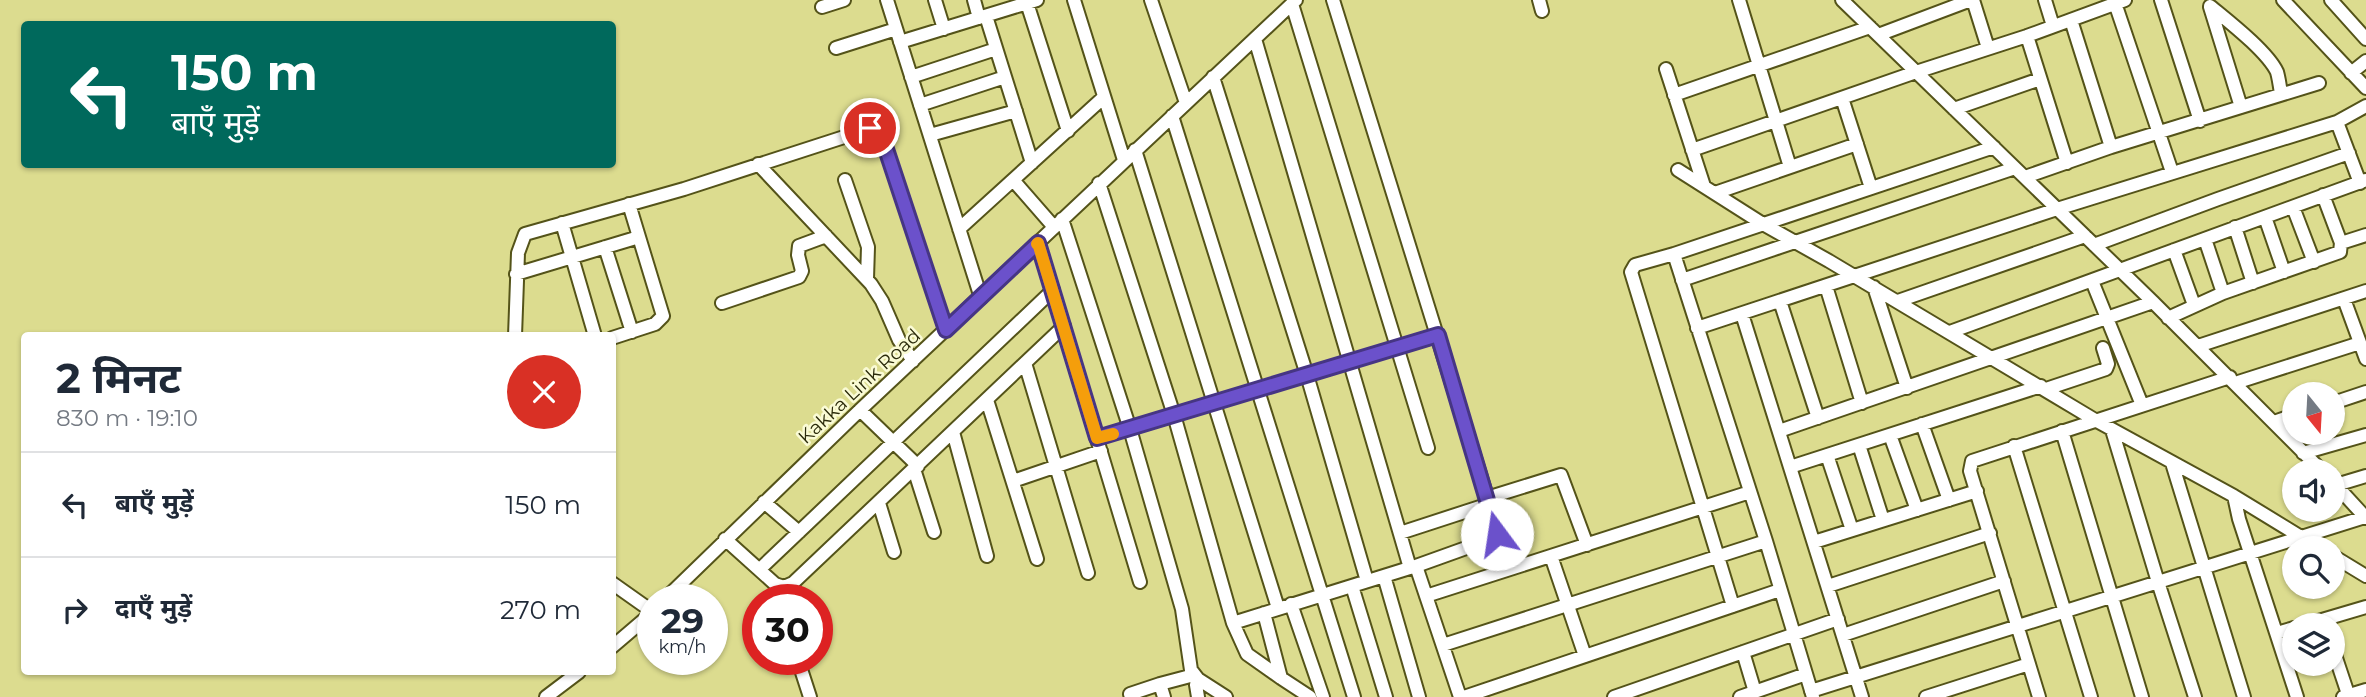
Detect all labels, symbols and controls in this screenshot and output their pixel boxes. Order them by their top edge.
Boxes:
text: 150 m [171,43,318,102]
icon: left [56,49,147,140]
pin [840,98,900,158]
text: बाएँ मुड़ें [171,103,260,142]
icon: arrive [851,109,889,147]
street label: Kakka Link Road [794,324,925,449]
text: 2 मिनट [56,352,181,404]
button: close [507,355,581,429]
north arrow [2282,382,2345,444]
map controls [2282,382,2345,676]
text: 830 m · 19:10 [56,404,198,432]
button: sound [2282,459,2345,522]
icon: left [56,486,94,524]
text: बाएँ मुड़ें [115,487,194,519]
text: 150 m [505,489,581,521]
position arrow [1460,497,1534,571]
button: search [2282,536,2345,599]
speed limit sign: 30 [742,584,833,675]
icon: right [56,591,94,629]
text: दाएँ मुड़ें [115,592,192,624]
text: 270 m [500,594,581,626]
text: 29 [661,599,704,642]
button: layers [2282,613,2345,676]
text: km/h [658,636,707,658]

